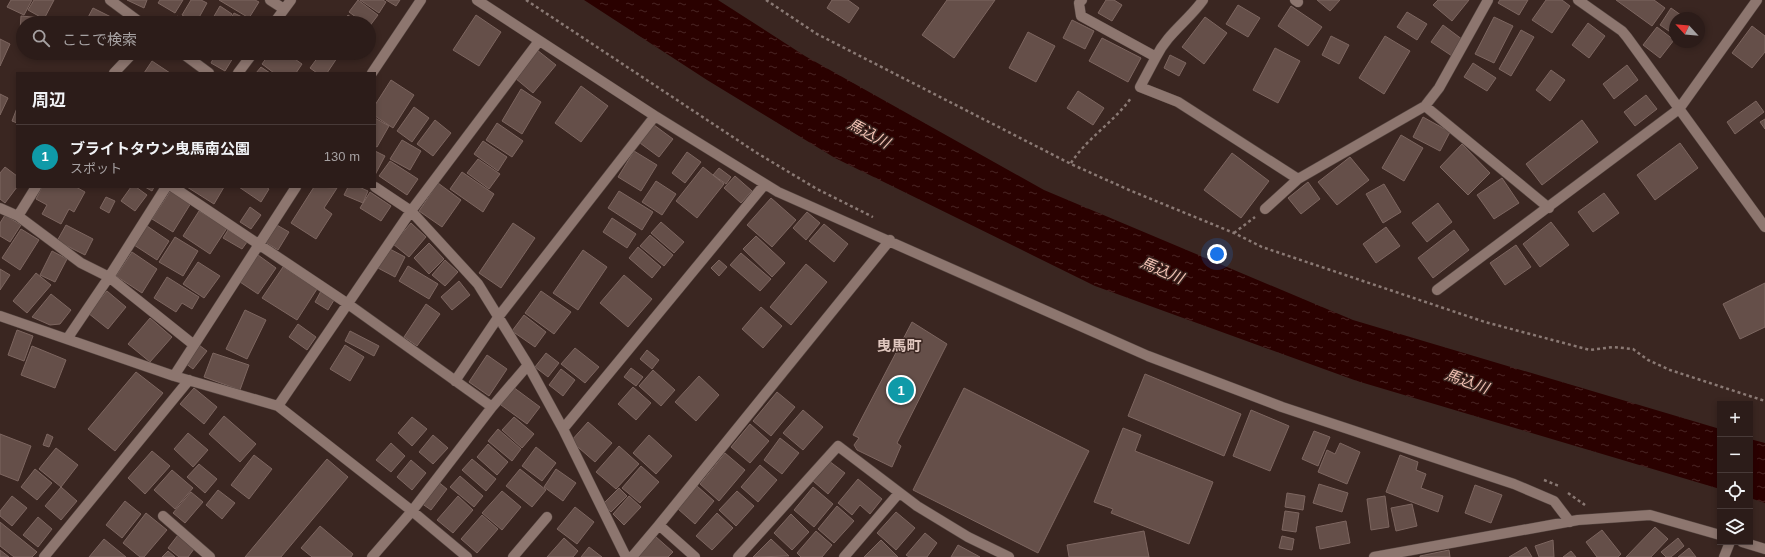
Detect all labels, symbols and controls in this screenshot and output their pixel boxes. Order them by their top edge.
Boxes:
north arrow [1669,12,1705,48]
search box [16,16,376,60]
icon: search [30,27,52,49]
text: ここで検索 [62,31,137,48]
text: 周辺 [32,91,66,110]
water label: 馬込川 [845,115,895,152]
text: ブライトタウン曳馬南公園 [70,140,250,157]
text: 1 [41,149,49,164]
text: 130 m [324,149,360,164]
text: スポット [70,161,122,176]
your location [1207,244,1227,264]
water label: 馬込川 [1138,253,1188,287]
district label: 曳馬町 [876,337,922,354]
water label: 馬込川 [1443,365,1493,397]
pin: 1 [888,375,914,405]
map controls [1717,401,1753,545]
button: + [1717,401,1753,437]
button: − [1717,437,1753,473]
button: locate [1717,473,1753,509]
button: layers [1717,509,1753,545]

